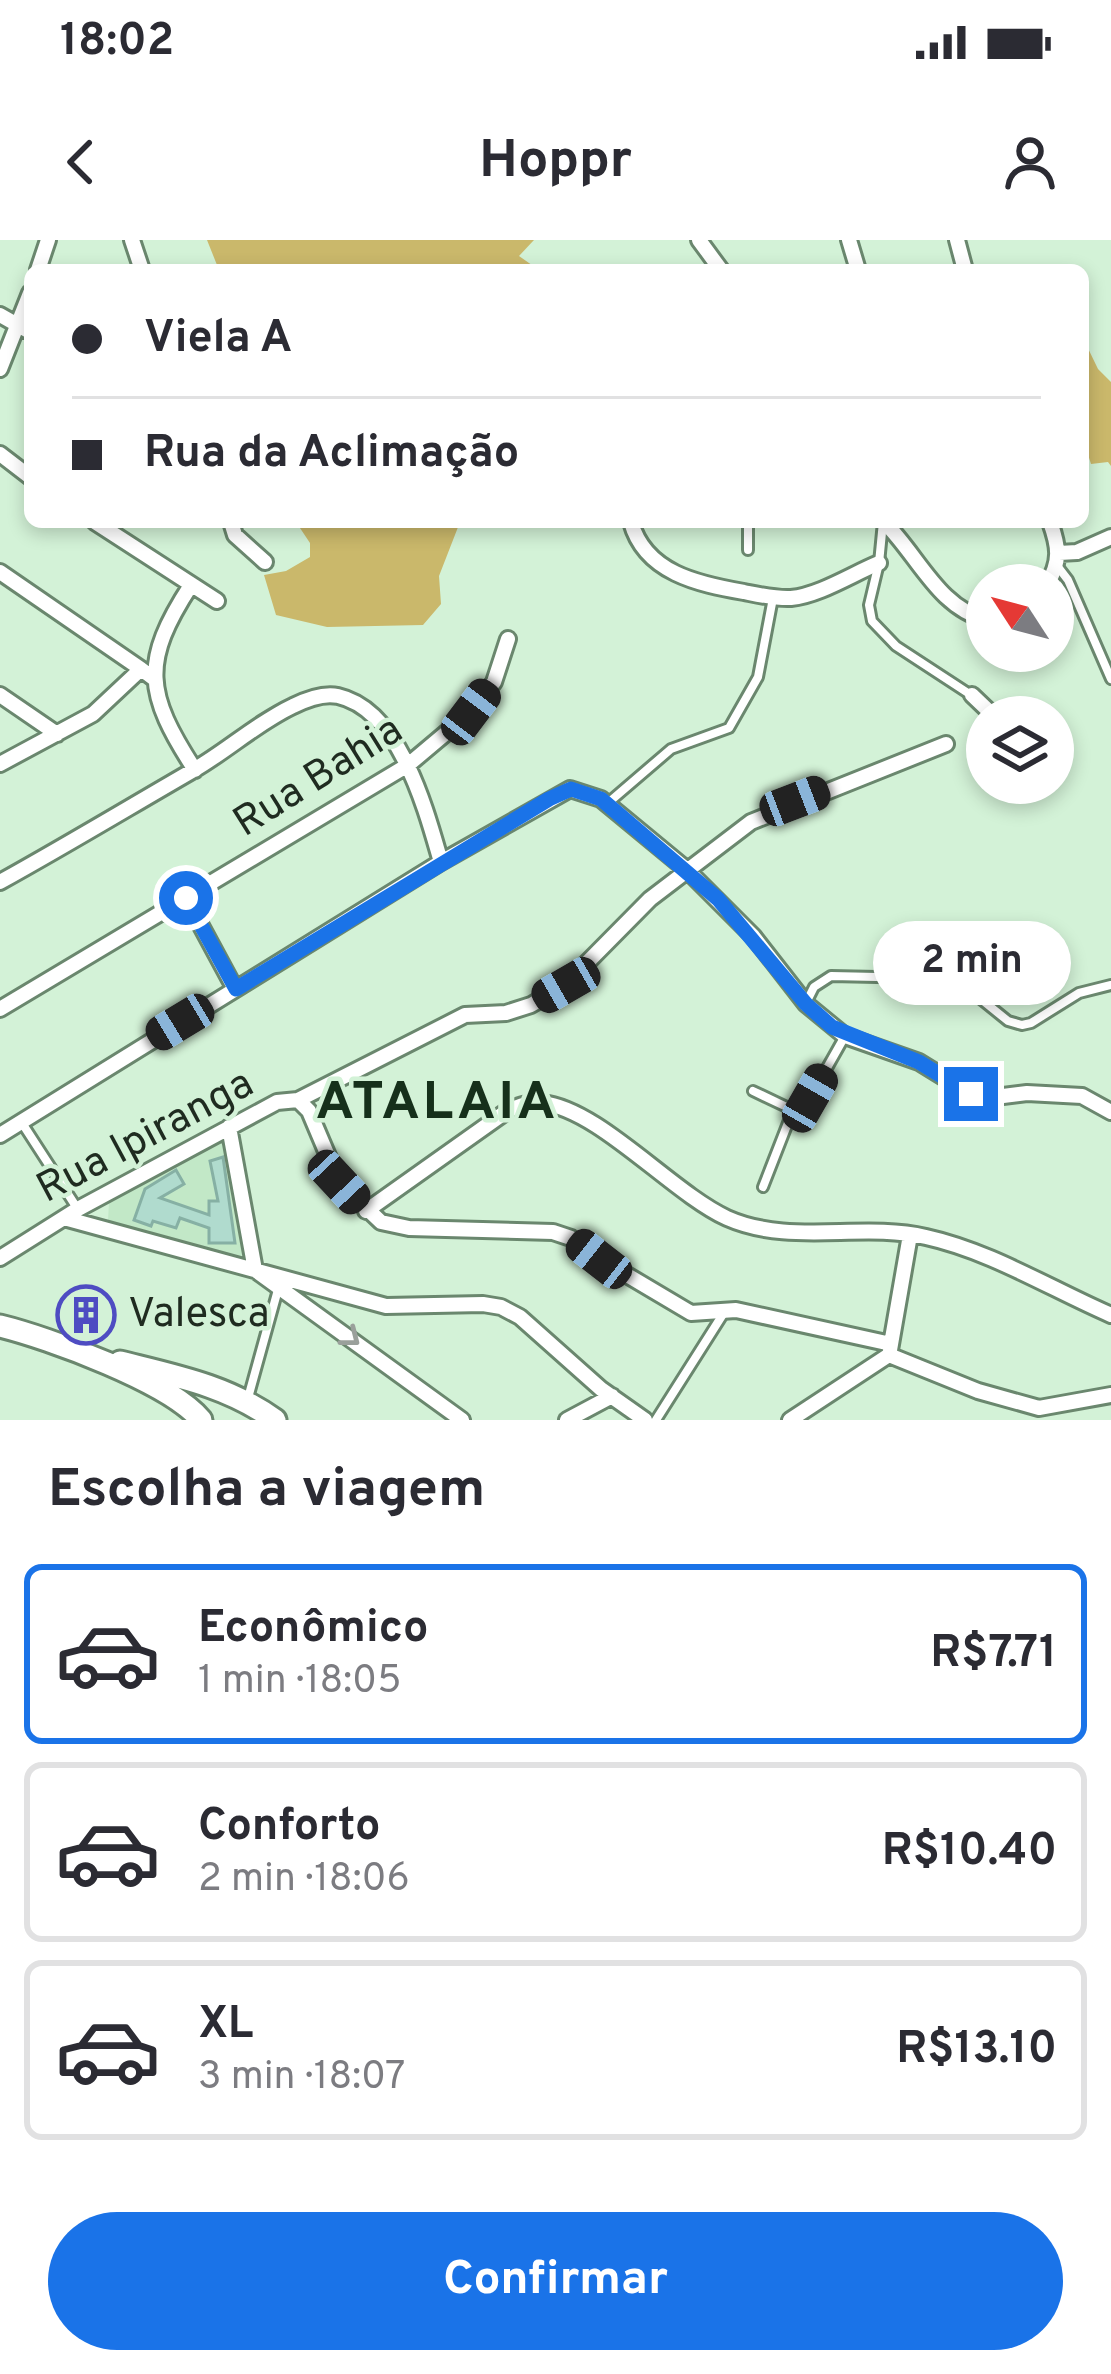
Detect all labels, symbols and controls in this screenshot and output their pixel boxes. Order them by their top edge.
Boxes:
text: 18:02 [60,14,174,71]
text: Hoppr [479,128,632,197]
icon: back [48,129,114,195]
icon: person [997,129,1063,195]
text: Viela A [144,311,292,368]
text: Rua da Aclimação [144,426,519,483]
north arrow [966,564,1074,672]
map controls [966,564,1074,804]
car [435,672,507,752]
button: layers [966,696,1074,804]
street label: Rua Bahia [225,705,413,851]
car [755,771,835,831]
route start [159,871,213,925]
callout: 2 min [872,920,1070,1004]
text: 2 min [921,938,1023,987]
car [526,951,606,1019]
car [140,988,220,1056]
car [776,1058,844,1138]
street label: Rua Ipiranga [29,1059,263,1217]
route end [944,1067,998,1121]
district label: ATALAIA [316,1070,558,1139]
car [301,1143,377,1221]
car [560,1223,638,1295]
building icon: Valesca [55,1284,117,1346]
place label: Valesca [128,1289,270,1342]
one-way arrow [337,1324,359,1345]
text: Escolha a viagem [48,1457,485,1526]
icon: car [54,1600,162,1708]
text: Econômico [198,1601,428,1658]
text: R$7.71 [930,1626,1057,1683]
text: 1 min · 18:05 [198,1658,401,1707]
icon: car [54,1798,162,1906]
text: Conforto [198,1799,381,1856]
text: R$10.40 [882,1824,1057,1881]
text: 2 min · 18:06 [198,1856,410,1905]
icon: car [54,1996,162,2104]
text: XL [198,1997,253,2054]
text: R$13.10 [896,2022,1057,2079]
text: 3 min · 18:07 [198,2054,405,2103]
button: Confirmar [48,2212,1063,2350]

